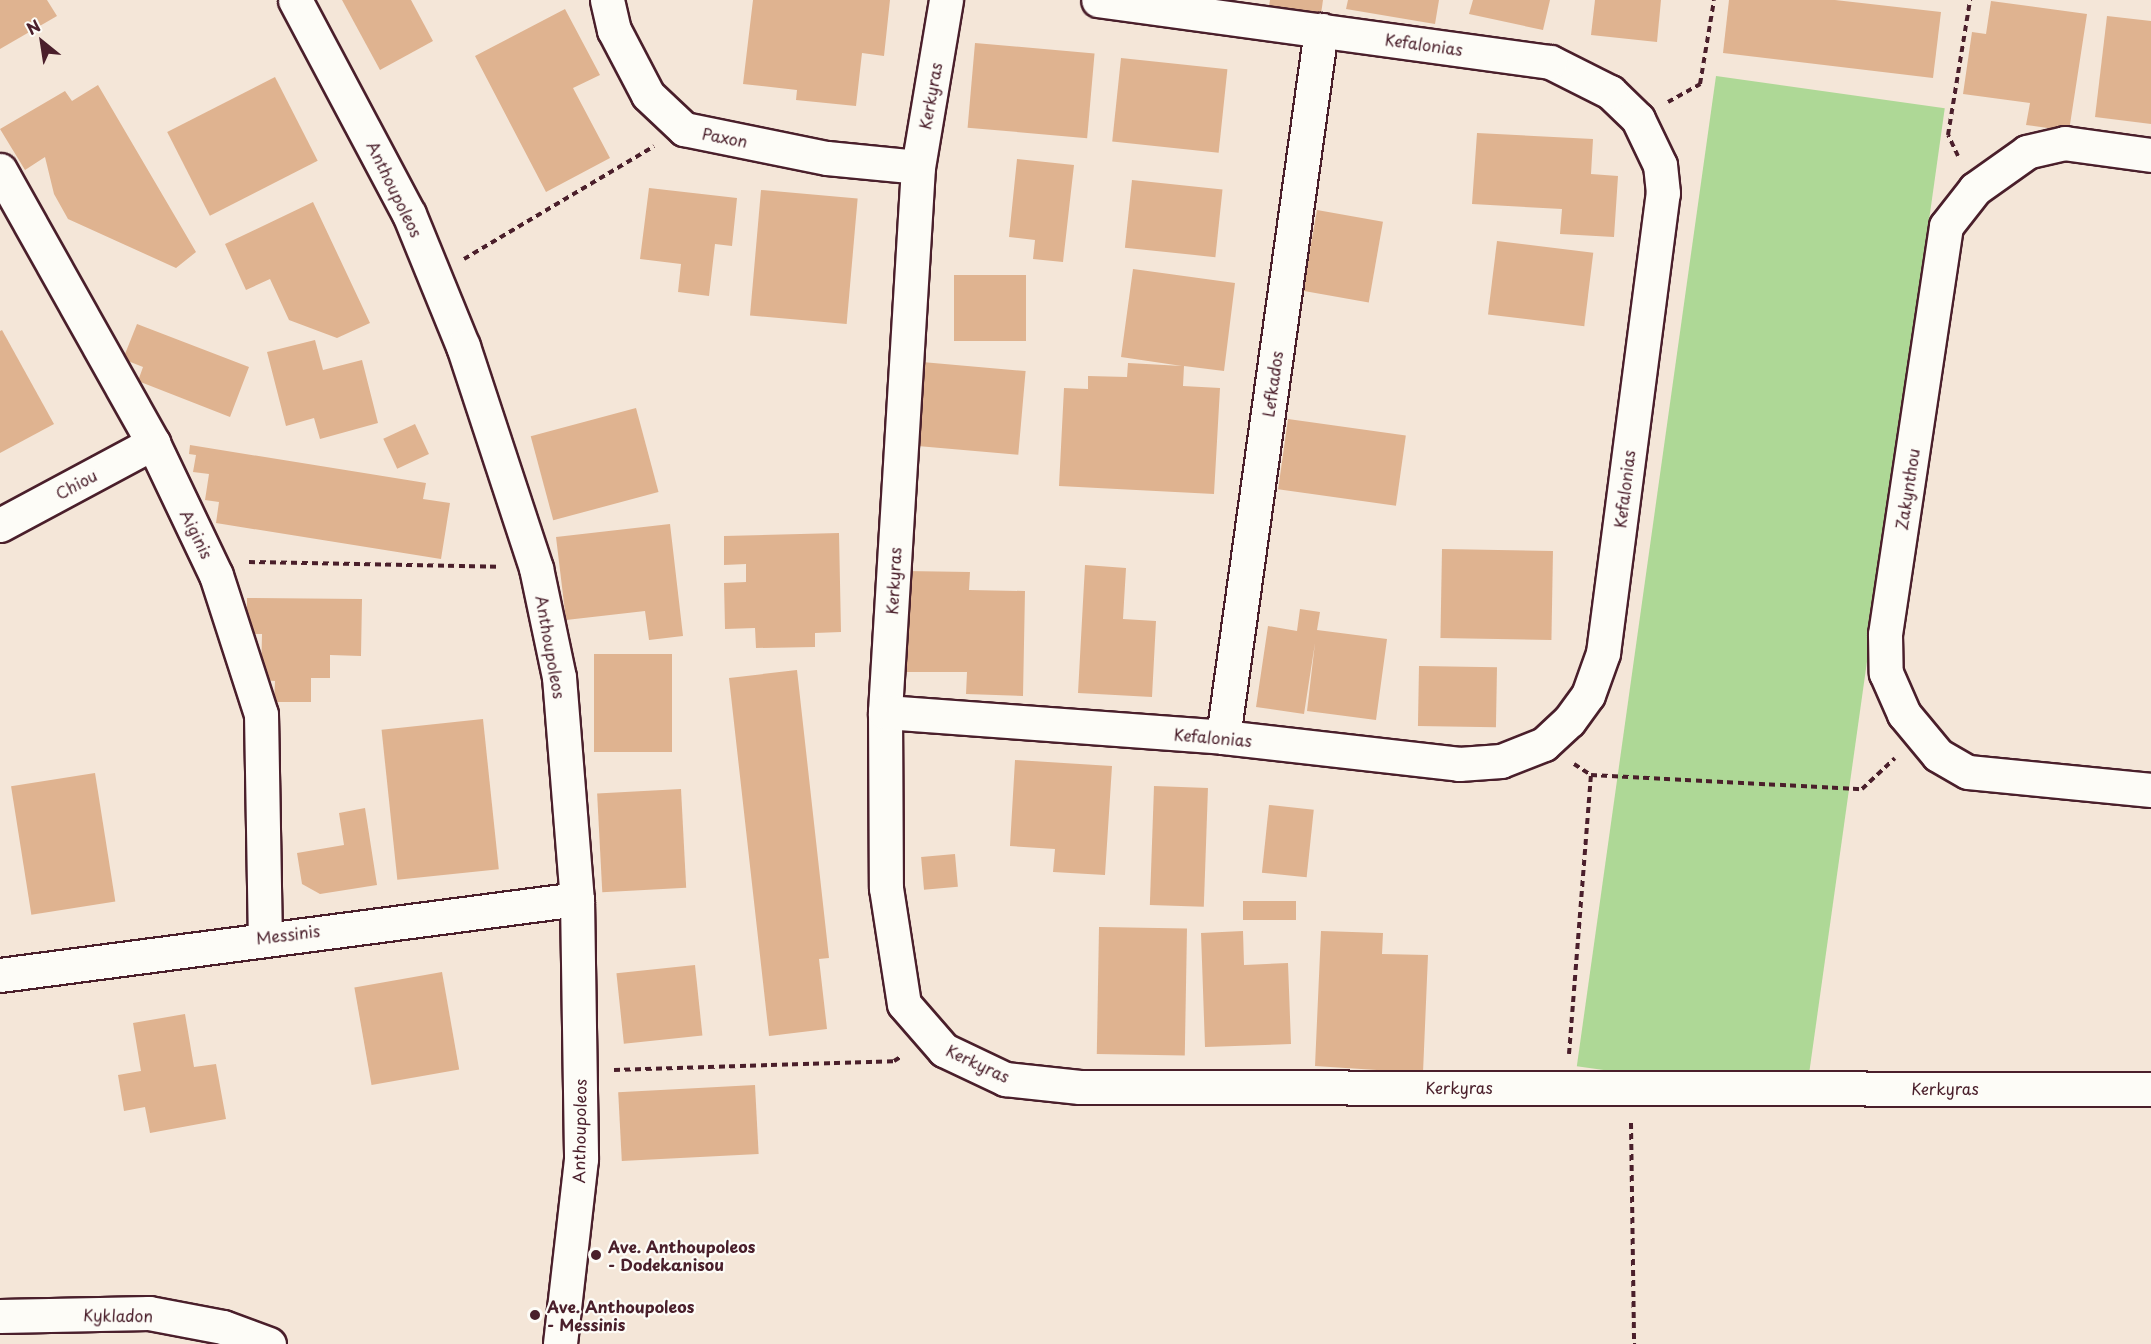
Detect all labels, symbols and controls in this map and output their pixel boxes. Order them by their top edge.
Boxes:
north arrow [12,12,72,72]
text: N [22,13,44,40]
street label: Kefalonias [1384,29,1464,59]
street label: Kerkyras [915,61,945,131]
street label: Paxon [701,123,749,151]
street label: Anthoupoleos [363,138,427,240]
street label: Lefkados [1258,350,1286,418]
street label: Zakynthou [1891,447,1923,531]
street label: Kefalonias [1610,449,1638,529]
street label: Chiou [52,465,100,503]
street label: Aiginis [177,506,217,562]
street label: Kerkyras [882,547,904,615]
street label: Anthoupoleos [532,594,570,700]
street label: Kefalonias [1173,724,1253,750]
street label: Messinis [255,921,321,947]
street label: Kerkyras [943,1040,1013,1086]
street label: Kerkyras [1425,1077,1493,1097]
street label: Kerkyras [1911,1078,1979,1098]
street label: Anthoupoleos [568,1079,590,1183]
place label: Ave. Anthoupoleos - Dodekanisou [608,1236,756,1274]
marker: Ave. Anthoupoleos - Dodekanisou [589,1248,603,1262]
place label: Ave. Anthoupoleos - Messinis [547,1296,695,1334]
street label: Kykladon [83,1305,153,1325]
marker: Ave. Anthoupoleos - Messinis [528,1308,542,1322]

